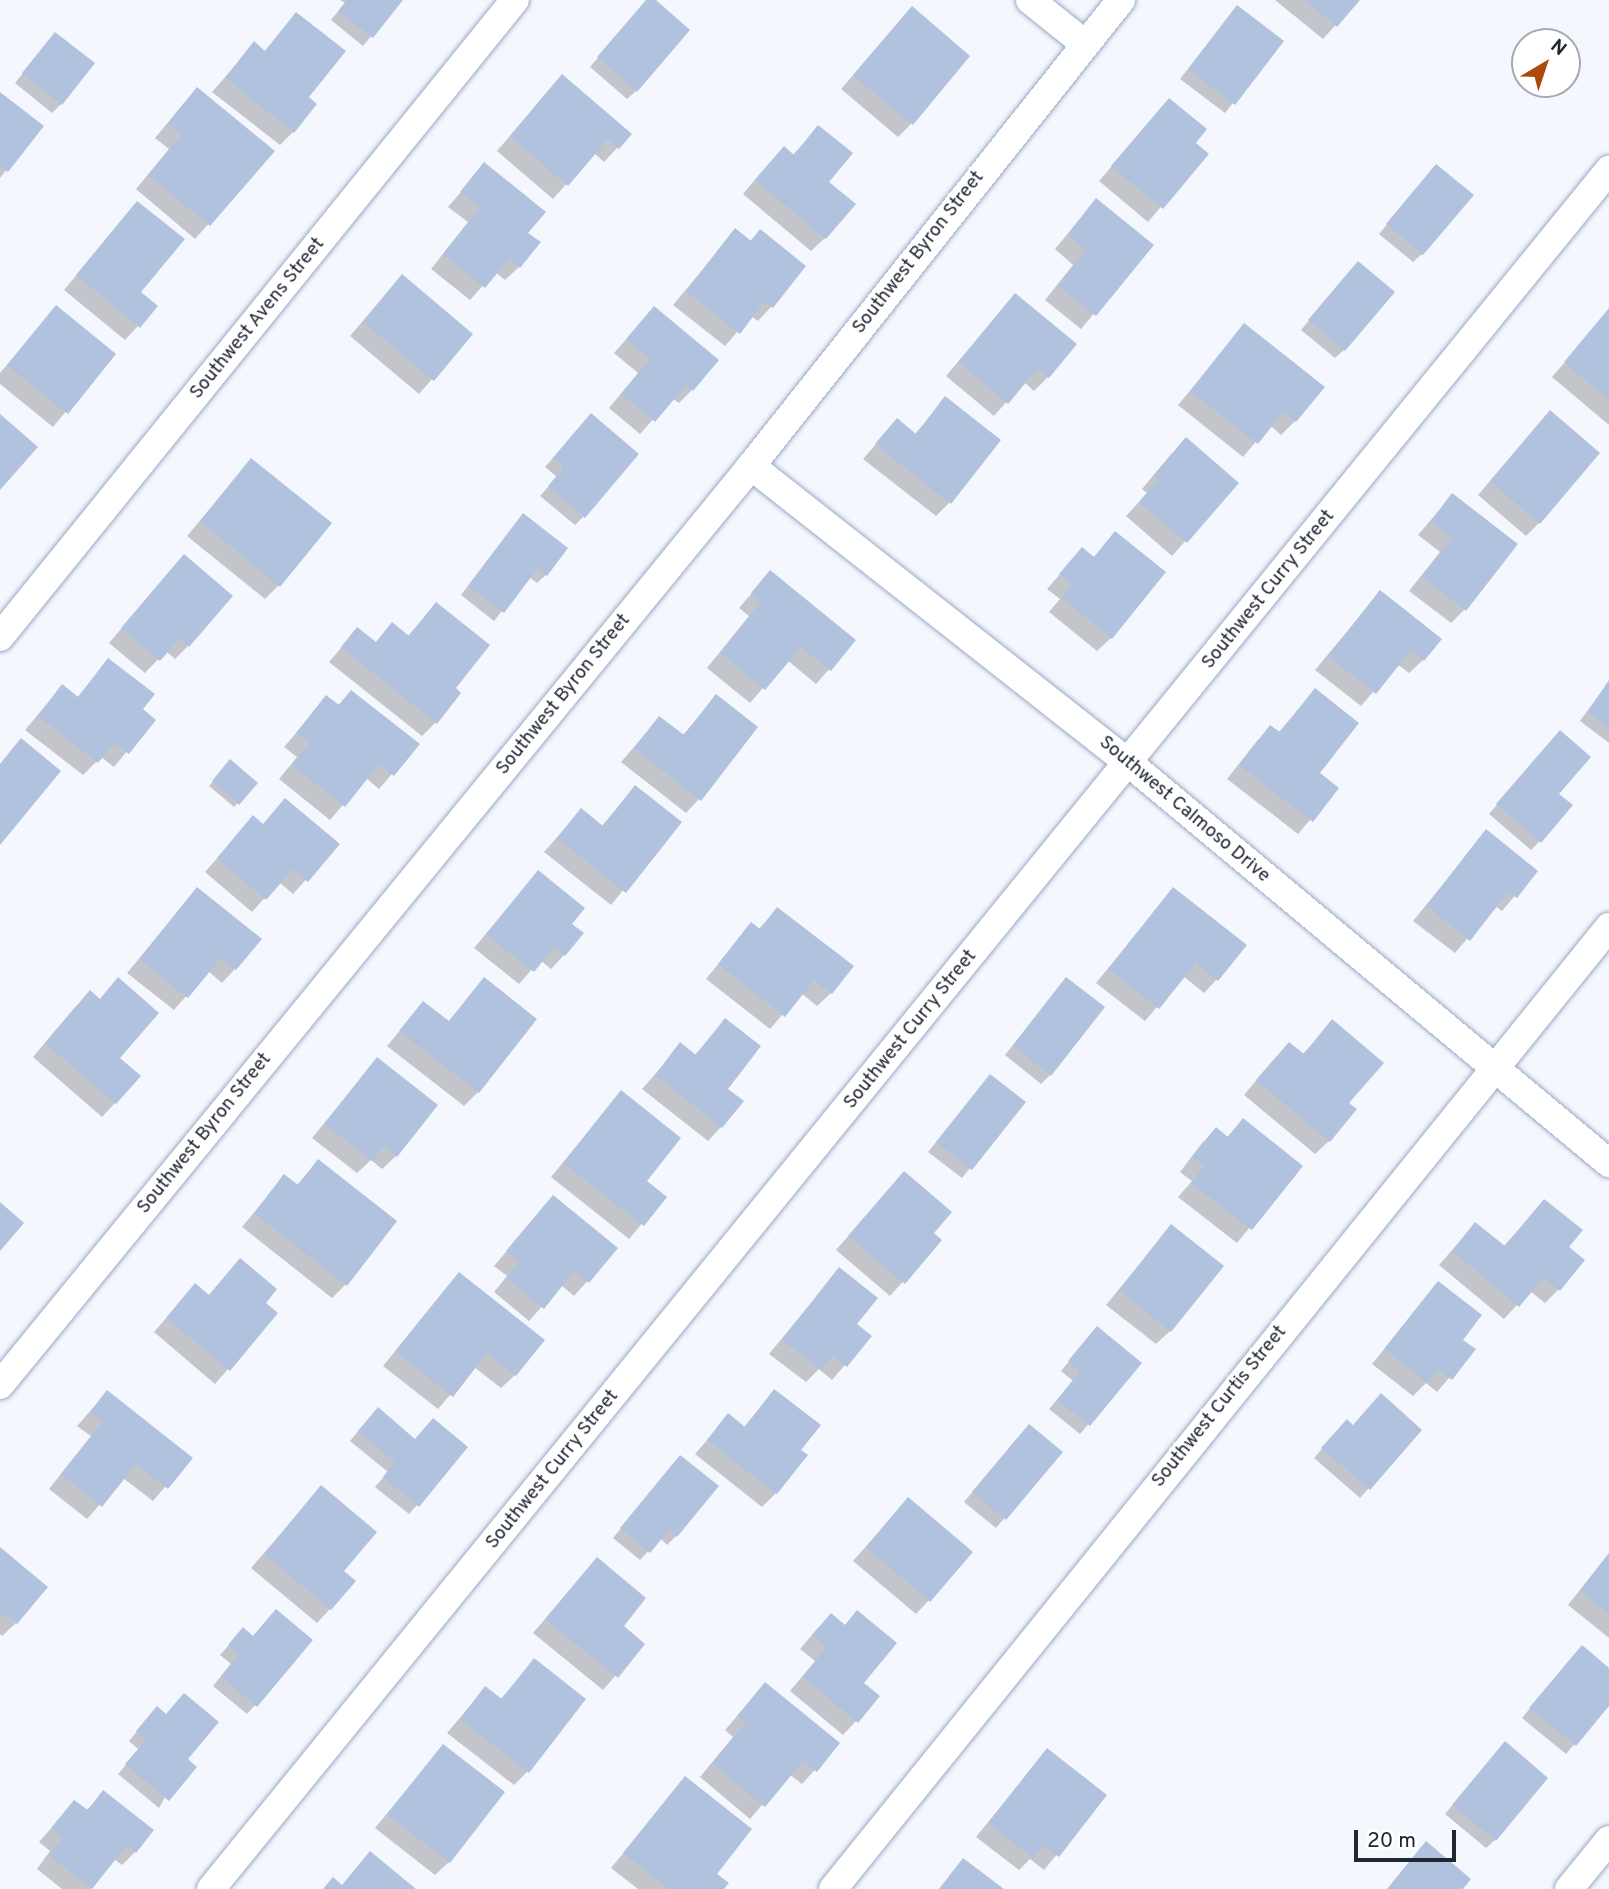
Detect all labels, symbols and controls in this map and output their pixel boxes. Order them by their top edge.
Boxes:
north arrow [1511,28,1581,98]
text: N [1545,35,1571,62]
street label: Southwest Byron Street [848,167,990,339]
street label: Southwest Avens Street [186,233,330,405]
street label: Southwest Curry Street [1198,506,1340,674]
street label: Southwest Byron Street [492,610,636,780]
street label: Southwest Calmoso Drive [1094,732,1274,888]
street label: Southwest Curry Street [840,946,982,1114]
street label: Southwest Byron Street [133,1049,277,1219]
street label: Southwest Curtis Street [1148,1322,1292,1492]
street label: Southwest Curry Street [482,1386,624,1554]
scale bar [1357,1815,1458,1859]
text: 20 m [1367,1828,1416,1855]

